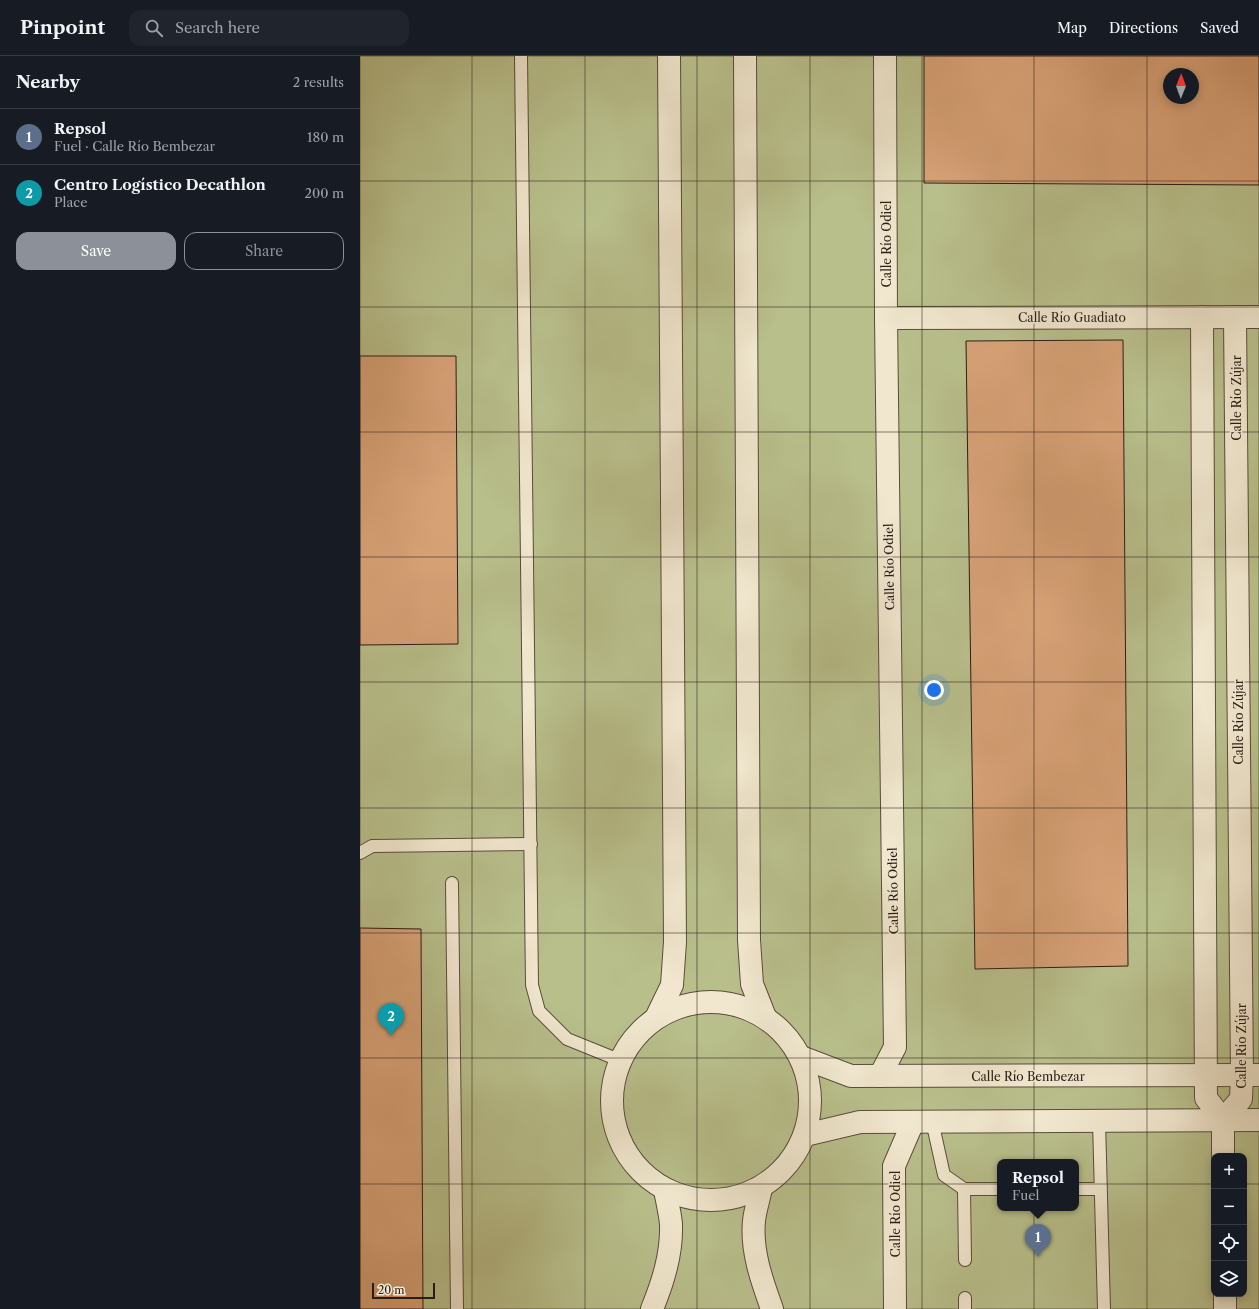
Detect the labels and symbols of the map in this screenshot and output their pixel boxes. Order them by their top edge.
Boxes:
north arrow [1163,68,1199,104]
street label: Calle Río Odiel [879,200,894,287]
street label: Calle Río Guadiato [1018,310,1126,325]
street label: Calle Río Zújar [1229,355,1244,441]
street label: Calle Río Odiel [881,523,897,611]
street label: Calle Río Zújar [1231,679,1246,765]
your location [924,680,944,700]
street label: Calle Río Odiel [885,847,901,935]
pin: 2 [378,1003,404,1036]
street label: Calle Río Zújar [1234,1003,1249,1089]
street label: Calle Río Bembezar [971,1069,1085,1084]
street label: Calle Río Odiel [888,1170,903,1257]
pin: 1 [1025,1224,1051,1257]
scale bar [372,1281,435,1300]

